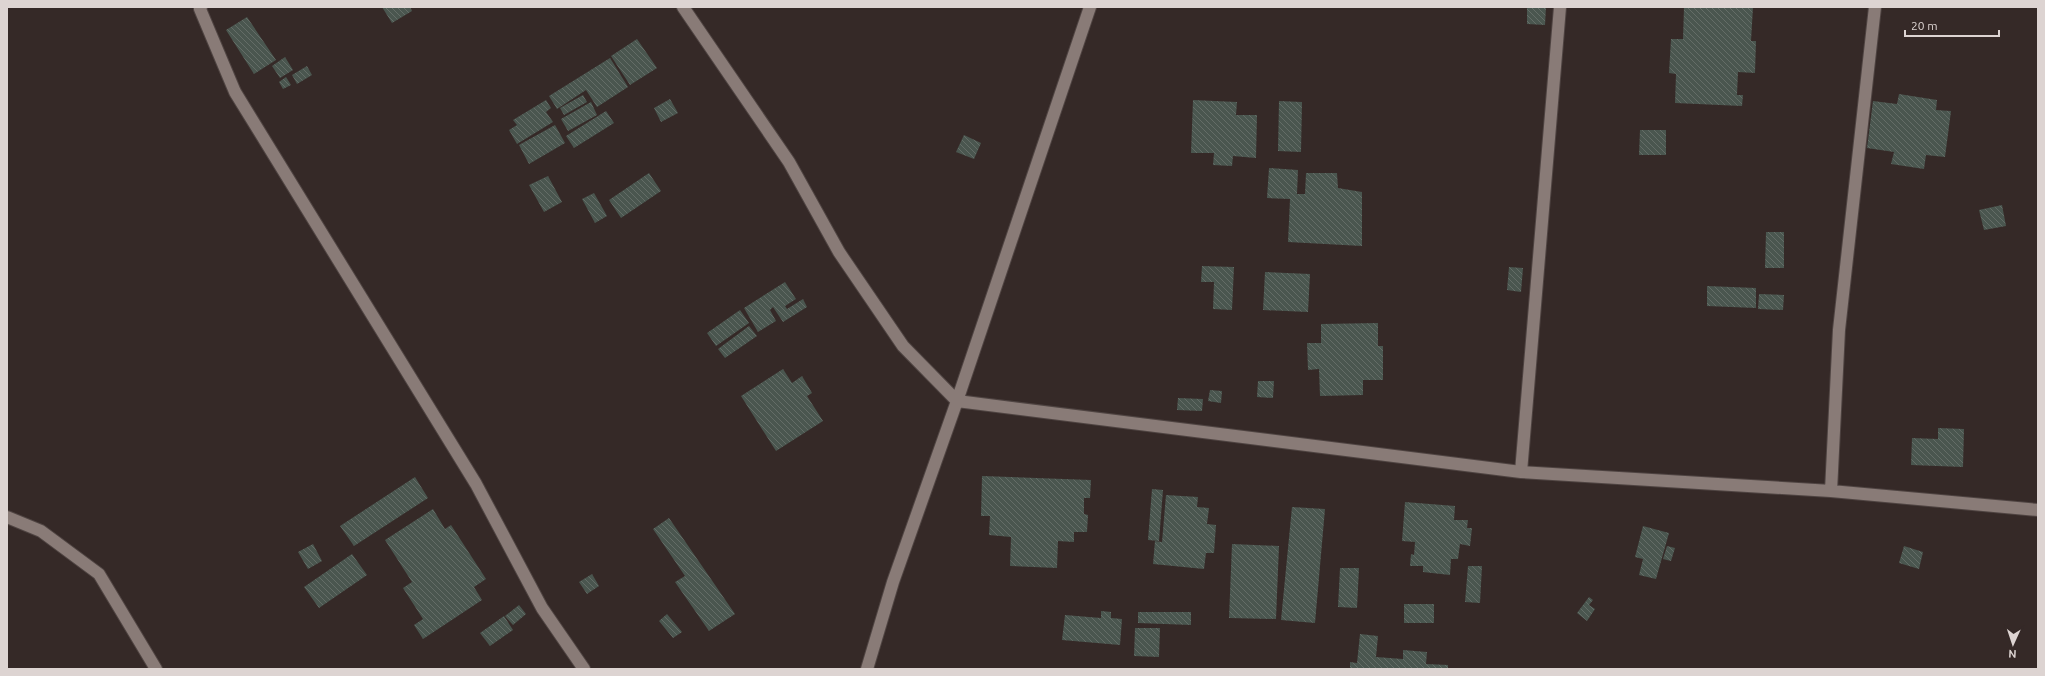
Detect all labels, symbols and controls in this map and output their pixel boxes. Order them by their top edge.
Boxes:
scale bar [1905,12,1999,38]
text: 20 m [1911,19,1938,32]
north arrow [1993,624,2033,664]
text: N [2008,648,2017,660]

